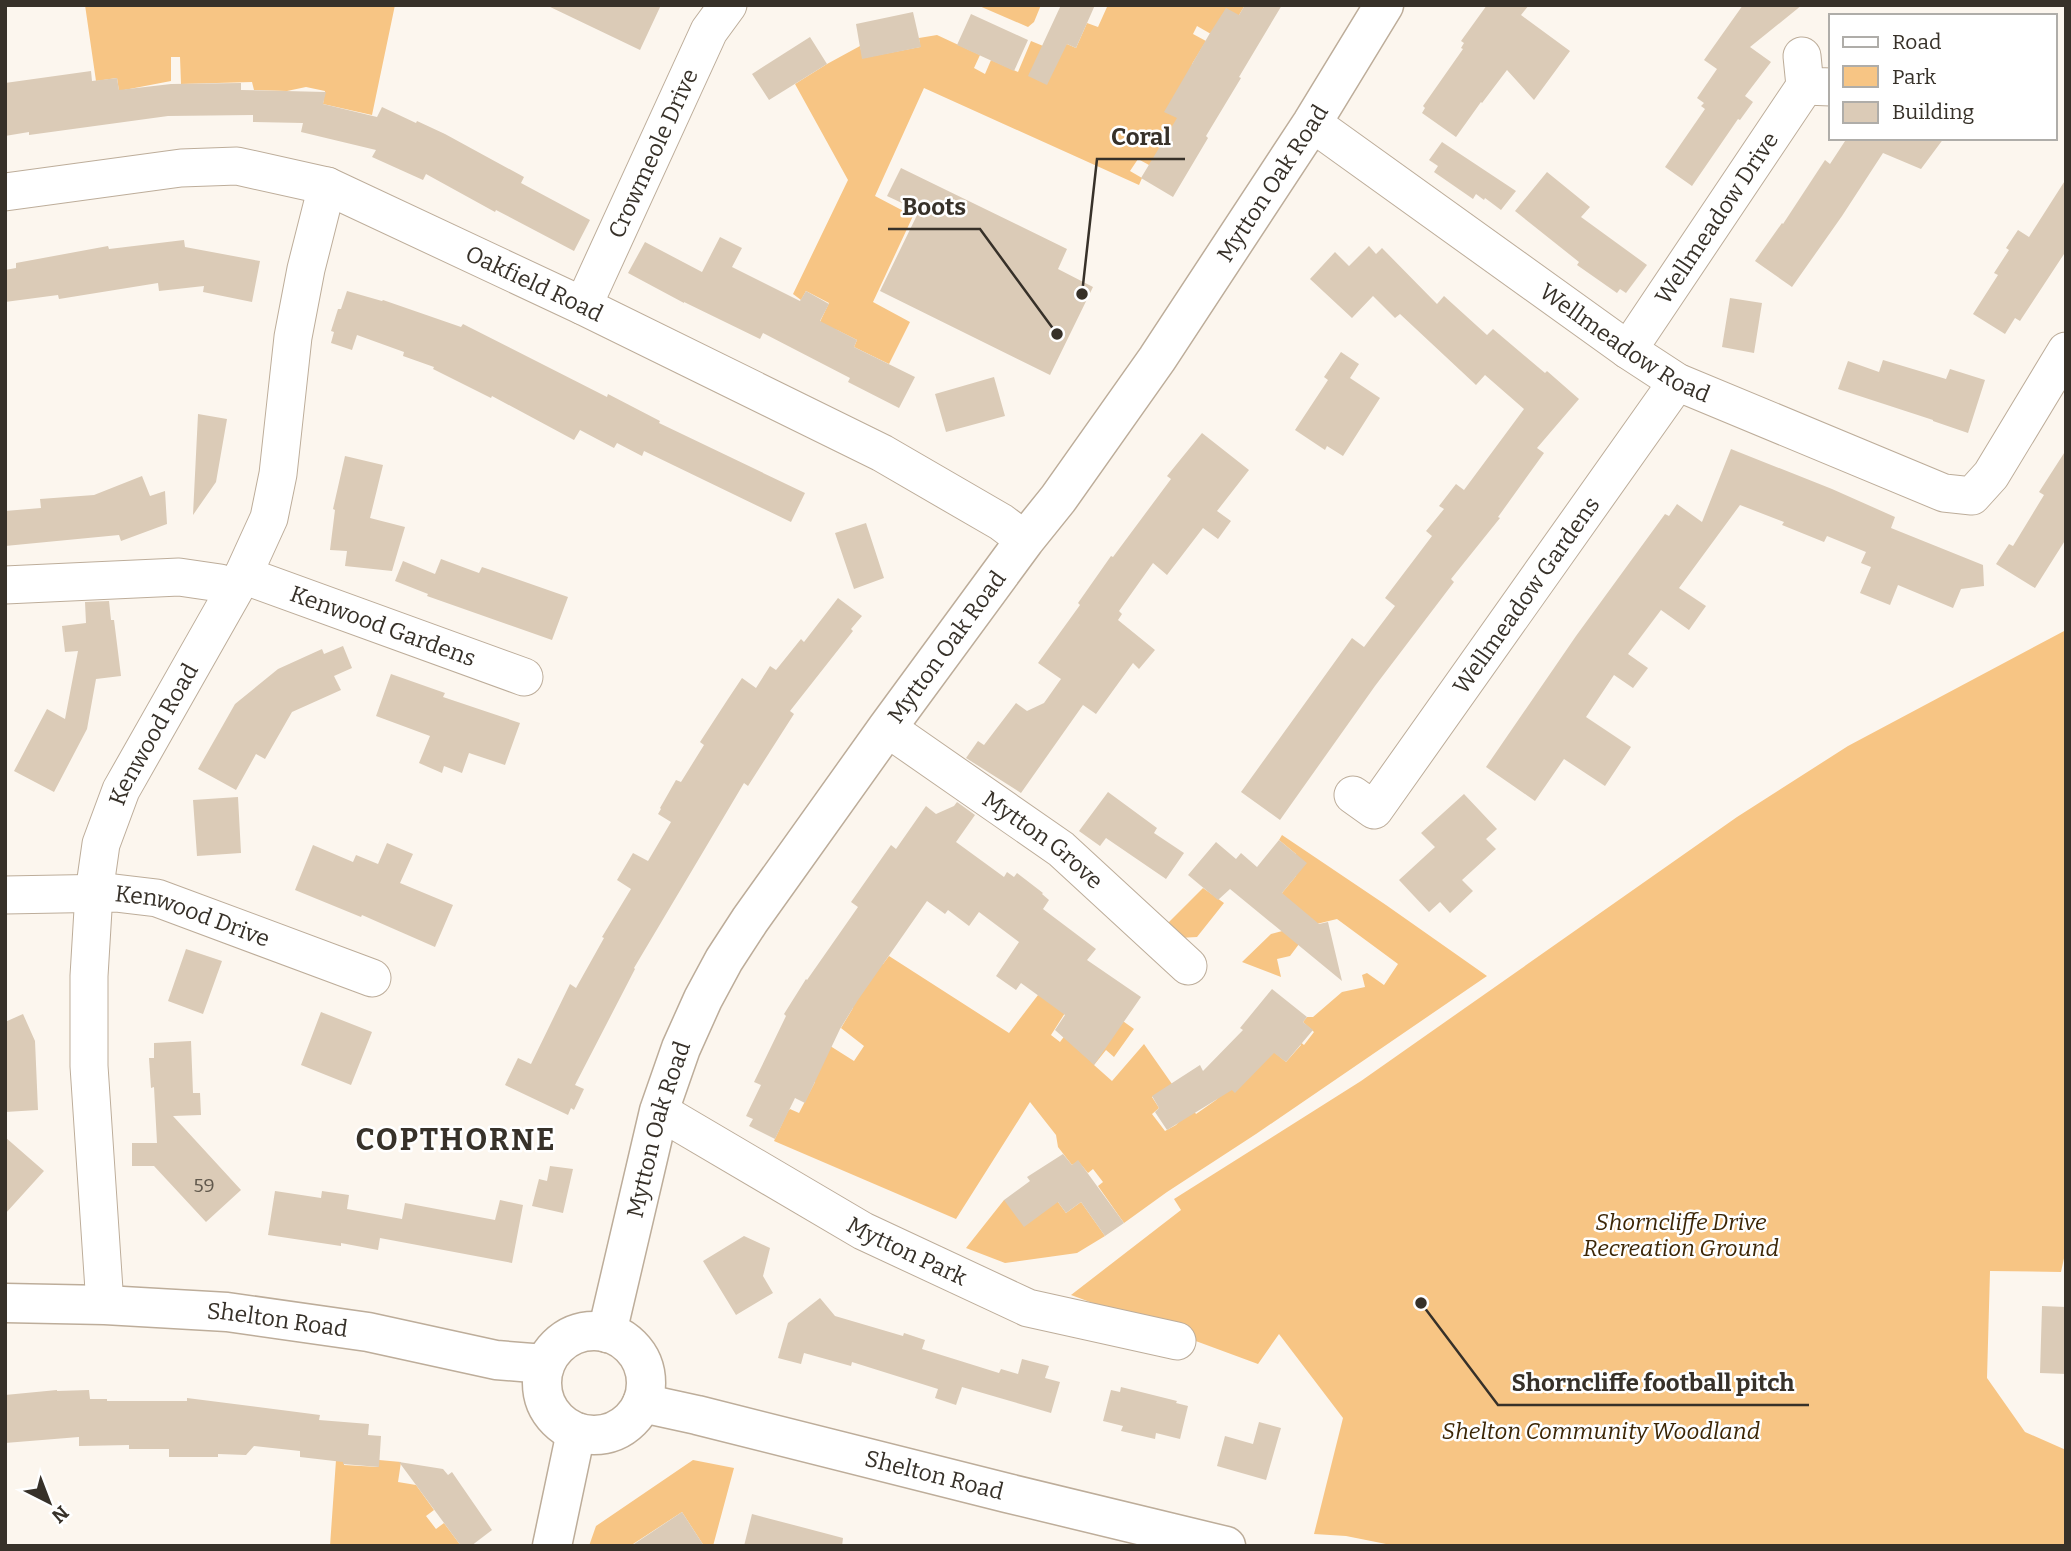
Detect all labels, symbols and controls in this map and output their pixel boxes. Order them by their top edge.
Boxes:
legend [1829,14,2057,140]
text: Road [1892,29,1941,55]
street label: Crowmeole Drive [602,64,704,242]
text: Park [1892,64,1936,90]
street label: Mytton Oak Road [1211,99,1334,267]
text: Building [1892,99,1975,125]
callout: Coral [1097,114,1185,159]
text: Coral [1111,123,1172,151]
street label: Wellmeadow Drive [1649,127,1784,309]
callout: Boots [888,184,980,229]
text: Boots [902,193,966,221]
street label: Oakfield Road [461,239,608,328]
street label: Wellmeadow Road [1534,277,1715,408]
street label: Wellmeadow Gardens [1447,491,1605,699]
street label: Mytton Oak Road [881,565,1012,728]
street label: Kenwood Gardens [287,579,480,672]
street label: Kenwood Road [103,658,204,809]
street label: Mytton Grove [977,785,1109,895]
street label: Kenwood Drive [114,879,274,953]
street label: Mytton Oak Road [621,1037,696,1220]
district label: COPTHORNE [355,1122,557,1158]
house number: 59 [193,1174,215,1197]
park label: Shorncliffe Drive Recreation Ground [1583,1208,1779,1262]
street label: Mytton Park [842,1211,971,1292]
street label: Shelton Road [206,1297,350,1343]
callout: Shorncliffe football pitch [1498,1360,1809,1405]
text: Shorncliffe football pitch [1511,1369,1795,1397]
park label: Shelton Community Woodland [1442,1417,1760,1445]
street label: Shelton Road [862,1444,1007,1506]
north arrow [14,1467,84,1537]
text: N [47,1501,73,1528]

